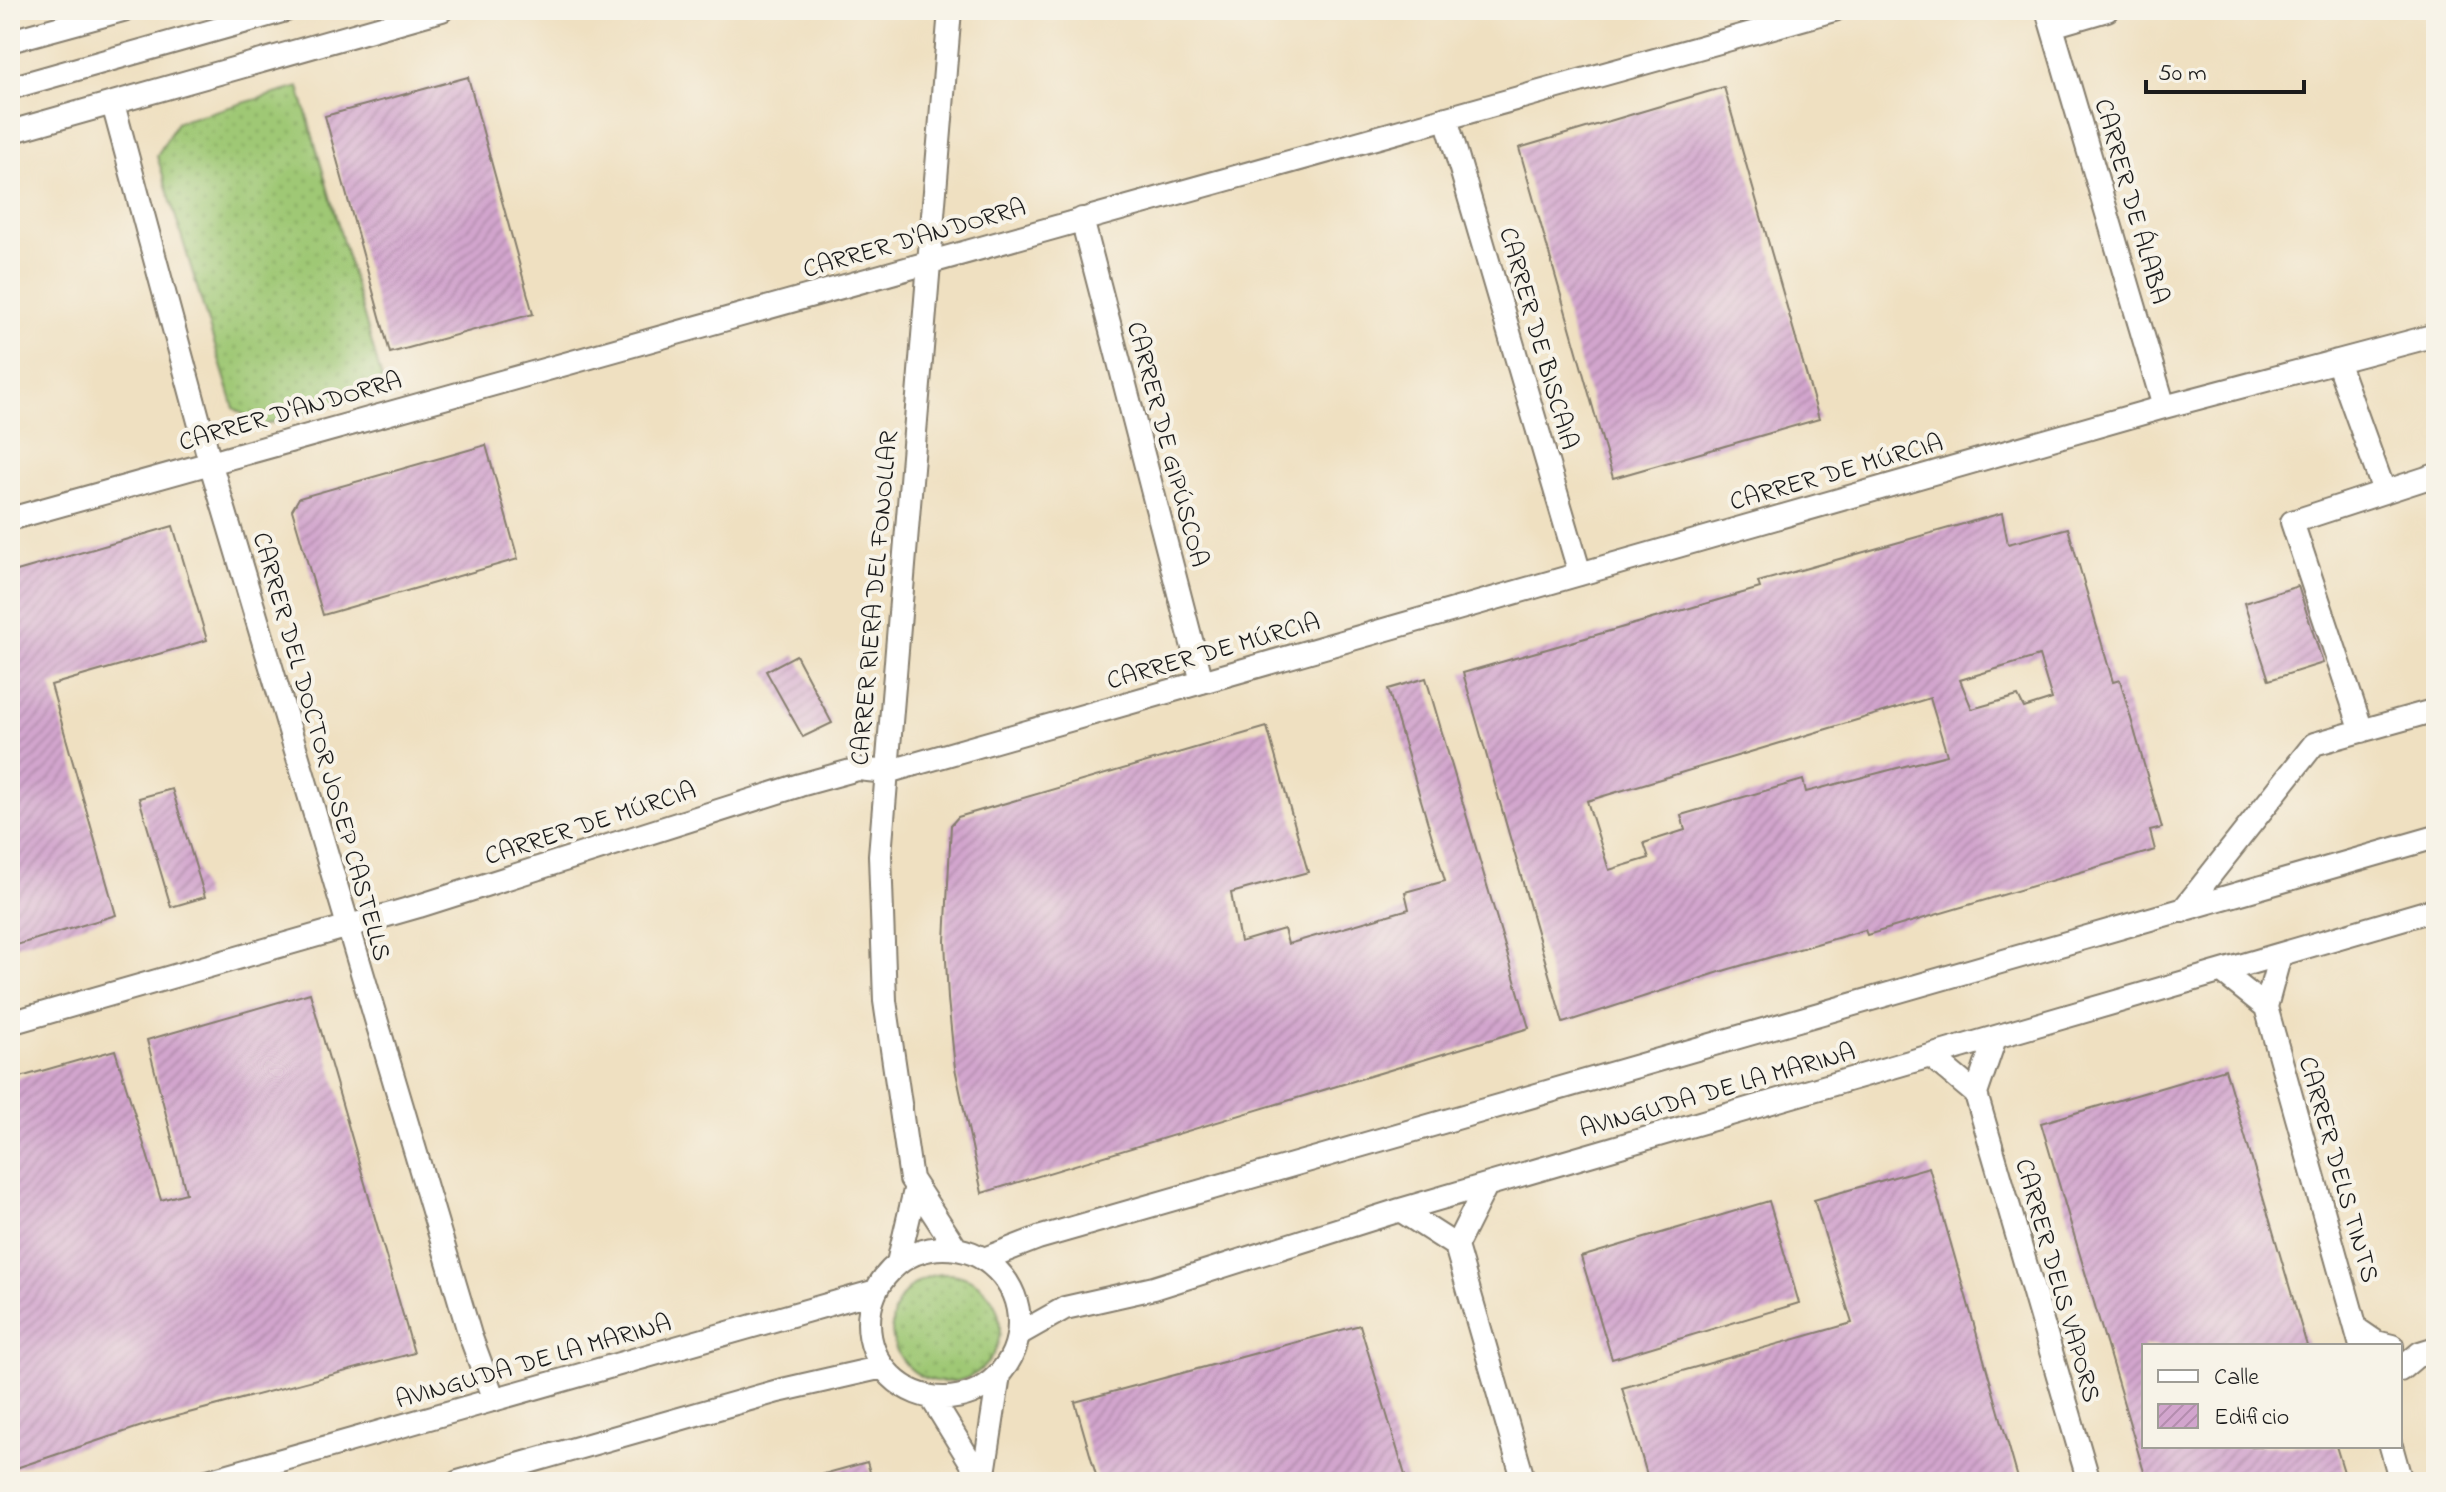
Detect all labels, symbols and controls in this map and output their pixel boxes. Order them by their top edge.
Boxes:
scale bar [2146,44,2304,94]
text: 50 m [2158,57,2207,92]
street label: CARRER DE ÁLABA [2083,95,2178,309]
street label: CARRER D'ANDORRA [799,190,1031,290]
street label: CARRER DE BISCAIA [1487,223,1587,454]
street label: CARRER DE GIPÚSCOA [1115,318,1217,572]
street label: CARRER D'ANDORRA [175,363,407,463]
street label: CARRER DE MÚRCIA [1726,425,1948,523]
street label: CARRER RIERA DEL FONOLLAR [842,429,910,767]
street label: CARRER DEL DOCTOR JOSEP CASTELLS [241,528,400,966]
street label: CARRER DE MÚRCIA [1103,604,1325,702]
street label: CARRER DE MÚRCIA [480,773,702,877]
street label: AVINGUDA DE LA MARINA [1575,1034,1860,1150]
street label: CARRER DELS TINTS [2287,1052,2388,1287]
street label: CARRER DELS VAPORS [2003,1155,2109,1407]
street label: AVINGUDA DE LA MARINA [391,1305,676,1421]
legend [2142,1344,2402,1448]
text: Calle [2214,1361,2259,1396]
text: Edificio [2214,1401,2289,1436]

